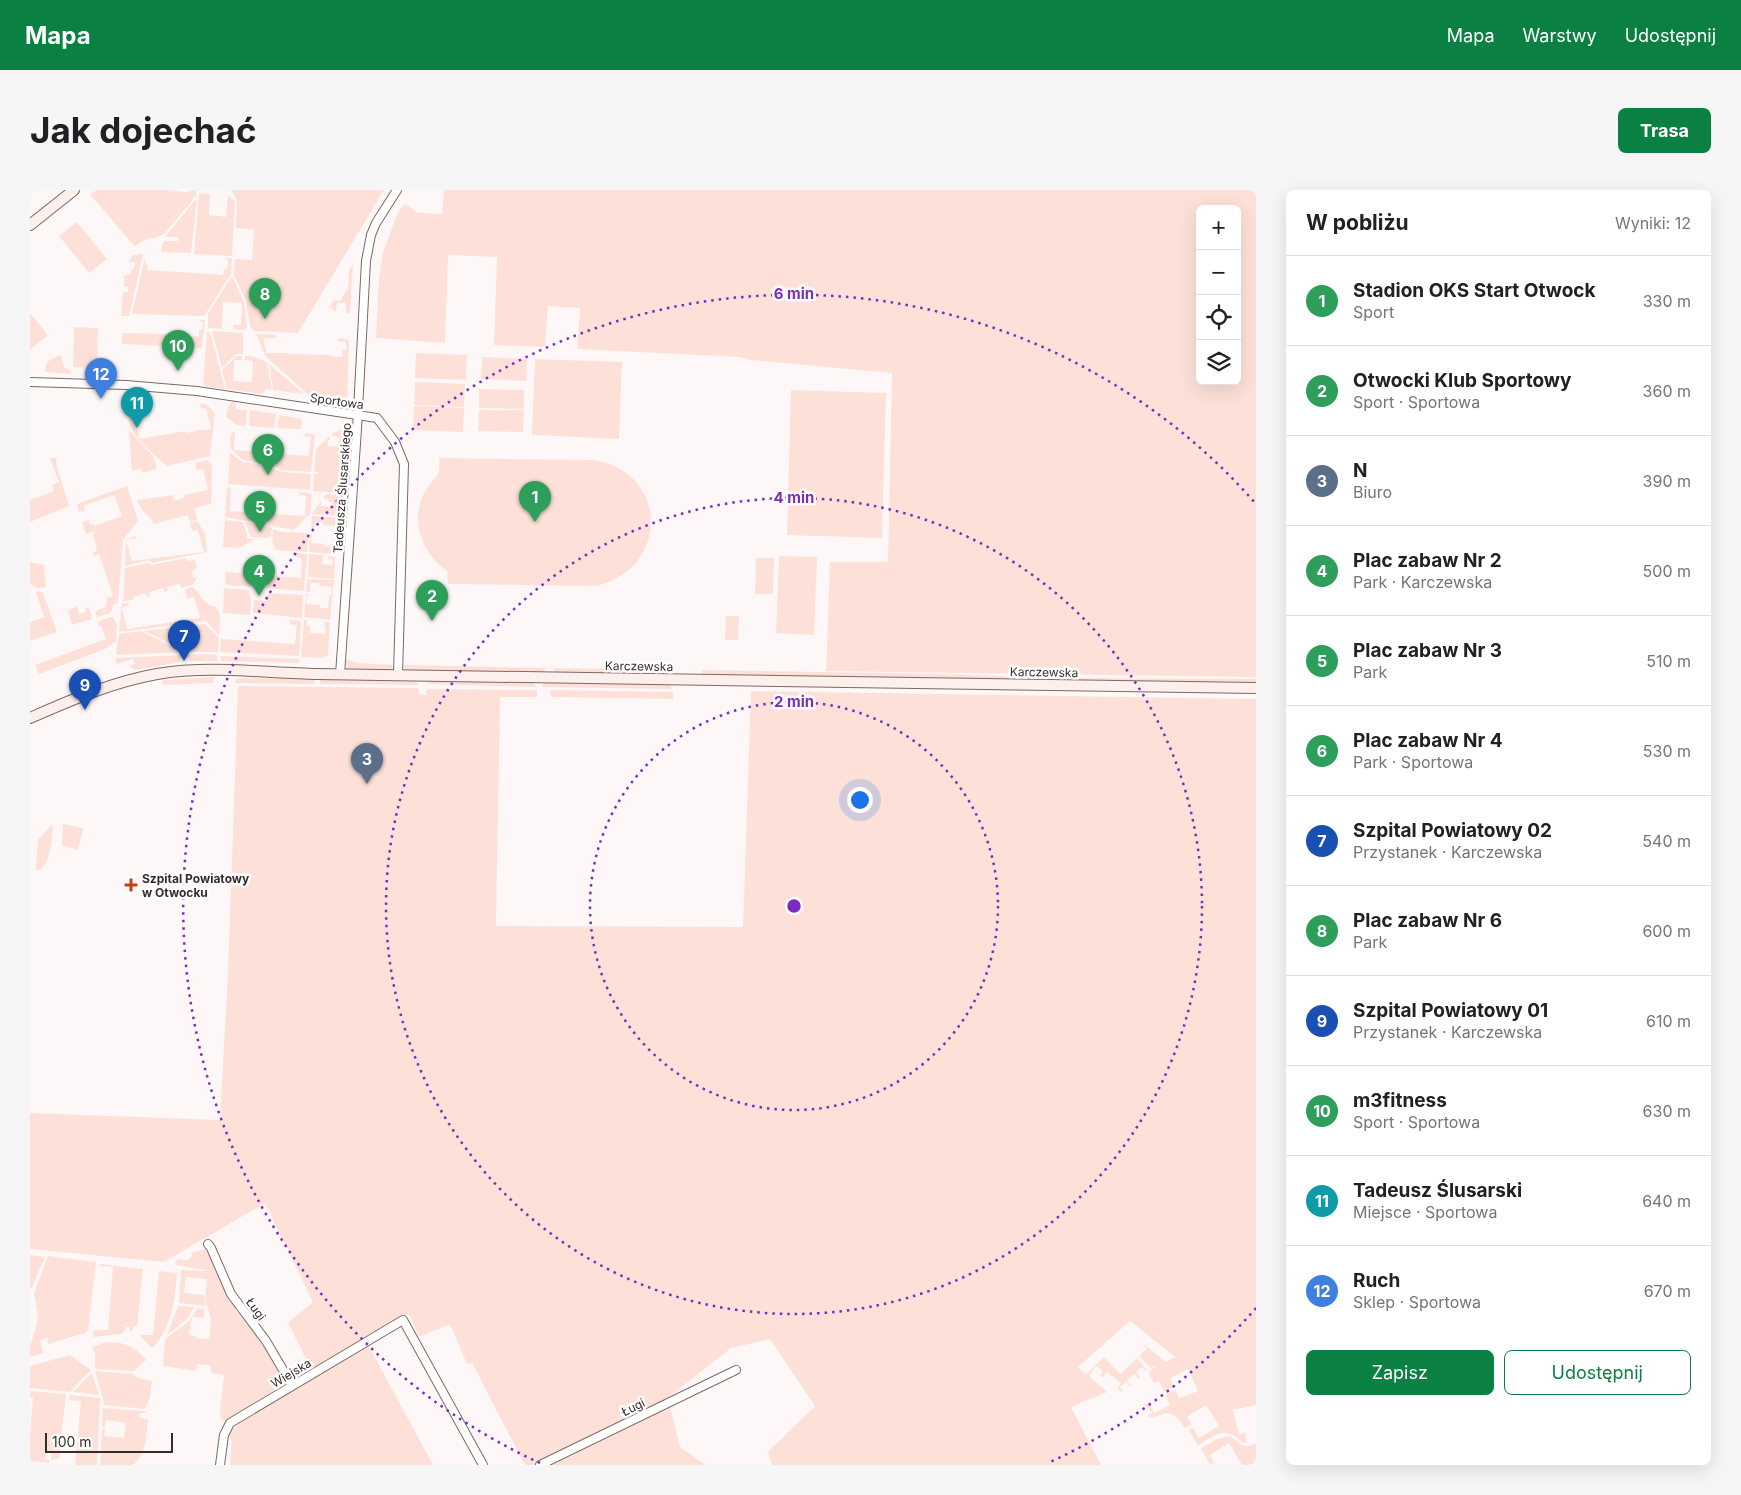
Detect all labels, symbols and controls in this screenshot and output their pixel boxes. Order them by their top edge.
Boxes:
text: Mapa [25,21,91,50]
text: Mapa [1447,25,1494,46]
text: Warstwy [1522,25,1597,46]
text: Udostępnij [1625,25,1716,46]
button: Trasa [1618,108,1711,153]
text: Jak dojechać [30,109,257,151]
map controls [1196,205,1241,385]
button: + [1196,205,1241,250]
text: W pobliżu [1306,210,1409,235]
text: Wyniki: 12 [1615,213,1691,233]
button: − [1196,250,1241,295]
pin: 8 [249,278,281,319]
text: Stadion OKS Start Otwock [1353,279,1596,302]
text: 6 min [774,284,814,303]
text: 1 [1319,291,1325,311]
text: 330 m [1643,291,1691,311]
button: locate [1196,295,1241,340]
text: Sport [1353,302,1394,322]
pin: 10 [162,330,194,371]
button: layers [1196,340,1241,385]
pin: 12 [85,358,117,399]
text: Otwocki Klub Sportowy [1353,369,1571,392]
text: 2 [1317,381,1327,401]
text: 360 m [1643,381,1691,401]
pin: 11 [121,387,153,428]
street label: Sportowa [309,390,365,412]
text: Sport · Sportowa [1353,392,1480,412]
street label: Tadeusza Ślusarskiego [330,422,354,554]
pin: 6 [252,434,284,475]
text: N [1353,459,1367,482]
text: 3 [1317,471,1327,491]
text: 390 m [1643,471,1691,491]
pin: 1 [519,481,551,522]
text: Biuro [1353,482,1392,502]
text: 4 min [774,488,814,507]
pin: 5 [244,491,276,532]
text: Plac zabaw Nr 2 [1353,549,1502,572]
pin: 4 [243,555,275,596]
text: 4 [1317,561,1327,581]
text: 500 m [1643,561,1691,581]
text: Park · Karczewska [1353,572,1492,592]
pin: 2 [416,580,448,621]
pin: 7 [168,620,200,661]
text: Plac zabaw Nr 3 [1353,639,1502,662]
text: 5 [1317,651,1327,671]
text: 510 m [1646,651,1691,671]
street label: Karczewska [605,658,673,674]
text: Park [1353,662,1387,682]
street label: Karczewska [1010,664,1078,680]
pin: 9 [69,669,101,710]
text: 2 min [774,692,814,711]
text: Plac zabaw Nr 4 [1353,729,1503,752]
text: 6 [1317,741,1327,761]
text: 530 m [1643,741,1691,761]
pin: 3 [351,743,383,784]
text: Park · Sportowa [1353,752,1473,772]
your location [847,787,873,813]
text: Szpital Powiatowy 02 [1353,819,1552,842]
text: 7 [1317,831,1327,851]
text: 540 m [1642,831,1691,851]
text: Przystanek · Karczewska [1353,842,1542,862]
place label: Szpital Powiatowy w Otwocku [142,871,250,900]
marker: Szpital Powiatowy w Otwocku [124,878,138,892]
centre of rings [785,897,803,915]
text: Plac zabaw Nr 6 [1353,909,1502,932]
text: 8 [1317,921,1327,941]
text: 600 m [1642,921,1691,941]
text: Park [1353,932,1387,952]
text: Szpital Powiatowy 01 [1353,999,1548,1022]
text: 9 [1317,1011,1327,1031]
text: 610 m [1646,1011,1691,1031]
text: Przystanek · Karczewska [1353,1022,1542,1042]
text: m3fitness [1353,1089,1447,1112]
text: 10 [1313,1101,1331,1121]
text: 630 m [1643,1101,1691,1121]
text: Sport · Sportowa [1353,1112,1480,1132]
text: Tadeusz Ślusarski [1353,1179,1522,1202]
text: 11 [1315,1191,1329,1211]
text: 640 m [1642,1191,1691,1211]
text: Miejsce · Sportowa [1353,1202,1497,1222]
text: Ruch [1353,1269,1400,1292]
text: 12 [1314,1281,1330,1301]
text: 670 m [1644,1281,1691,1301]
text: Sklep · Sportowa [1353,1292,1481,1312]
street label: Ługi [243,1295,269,1323]
button: Zapisz [1306,1350,1494,1395]
button: Udostępnij [1504,1350,1691,1395]
street label: Wiejska [268,1355,314,1391]
street label: Ługi [619,1395,647,1419]
scale bar [45,1430,172,1453]
text: 100 m [52,1433,92,1450]

